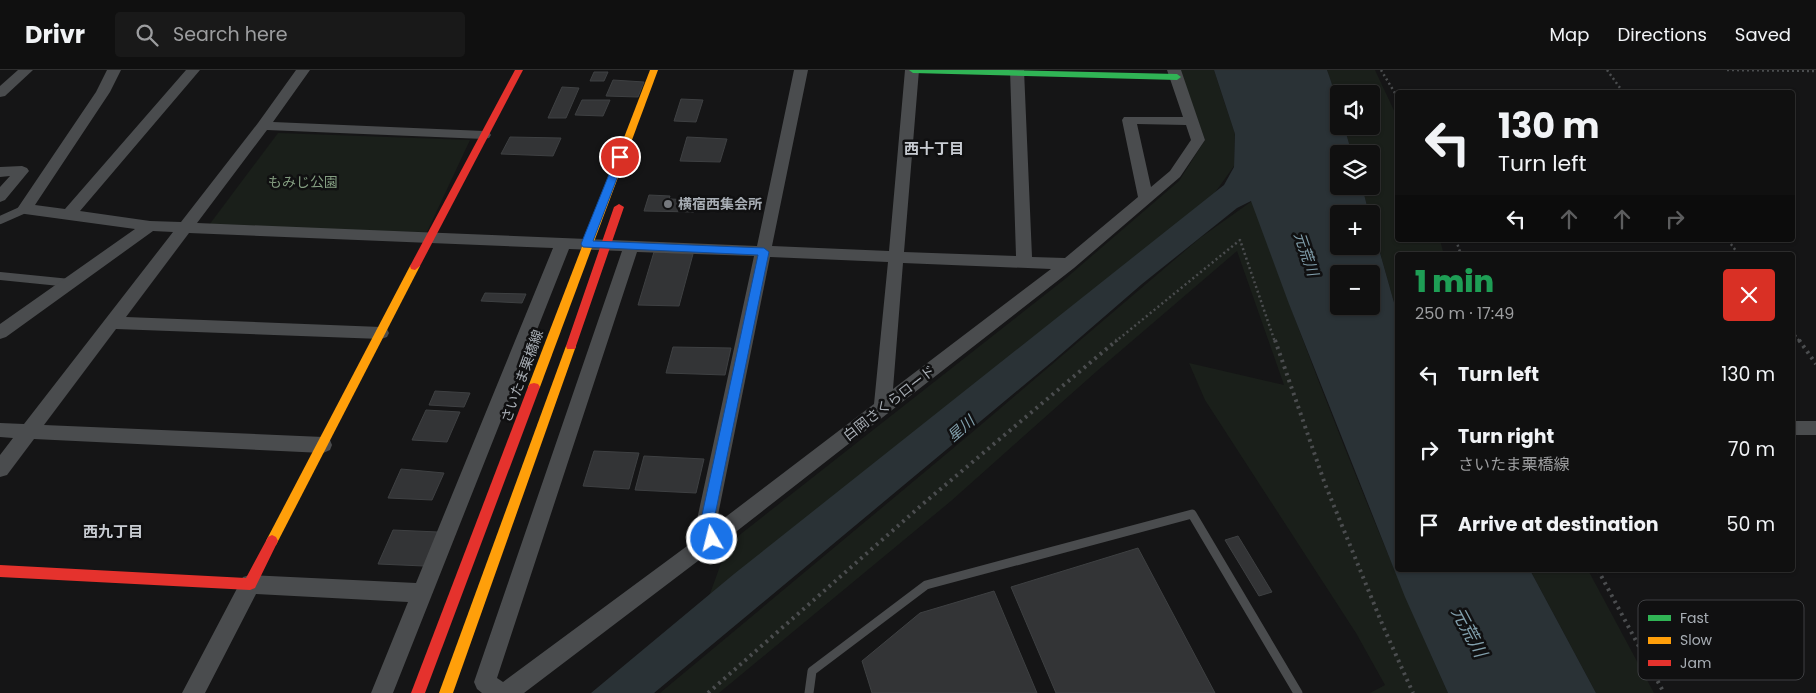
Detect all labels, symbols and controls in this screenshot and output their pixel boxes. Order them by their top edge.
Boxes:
search box [115,12,465,57]
text: Drivr [25,18,85,51]
icon: search [133,21,161,49]
text: Search here [173,21,288,48]
text: Map [1550,22,1589,47]
text: Directions [1617,22,1707,47]
text: Saved [1735,22,1791,47]
map controls [1330,85,1380,315]
button: sound [1330,85,1380,135]
text: 130 m [1498,101,1600,150]
icon: left [1415,110,1480,175]
pin [599,136,641,178]
district label: 西十丁目 [904,138,964,159]
icon: arrive [606,143,634,171]
button: layers [1330,145,1380,195]
text: Turn left [1498,148,1586,179]
park label: もみじ公園 [268,172,338,192]
place label: 横宿西集会所 [678,194,762,214]
marker: 横宿西集会所 [662,198,674,210]
button: + [1330,205,1380,255]
icon: left [1502,205,1530,233]
icon: ahead [1555,205,1583,233]
icon: ahead [1608,205,1636,233]
icon: right [1661,205,1689,233]
water label: 元荒川 [1289,229,1324,280]
text: 1 min [1415,260,1494,303]
button: − [1330,265,1380,315]
button: close [1723,269,1775,321]
text: 250 m · 17:49 [1415,302,1514,325]
street label: さいたま栗橋線 [496,327,548,425]
street label: 白岡さくらロード [839,361,939,445]
icon: left [1415,361,1443,389]
text: Turn left [1458,361,1539,388]
text: 130 m [1721,361,1775,388]
water label: 星川 [942,410,980,446]
text: Turn right [1458,423,1554,450]
icon: right [1415,436,1443,464]
text: 70 m [1728,436,1775,463]
text: さいたま栗橋線 [1458,453,1570,476]
icon: arrive [1415,511,1443,539]
text: Arrive at destination [1458,511,1659,538]
text: 50 m [1726,511,1775,538]
position arrow [685,512,737,564]
district label: 西九丁目 [83,521,143,542]
legend [1638,600,1804,680]
water label: 元荒川 [1446,602,1494,663]
text: Fast [1680,608,1709,628]
text: Slow [1680,630,1713,650]
text: Jam [1680,653,1711,673]

